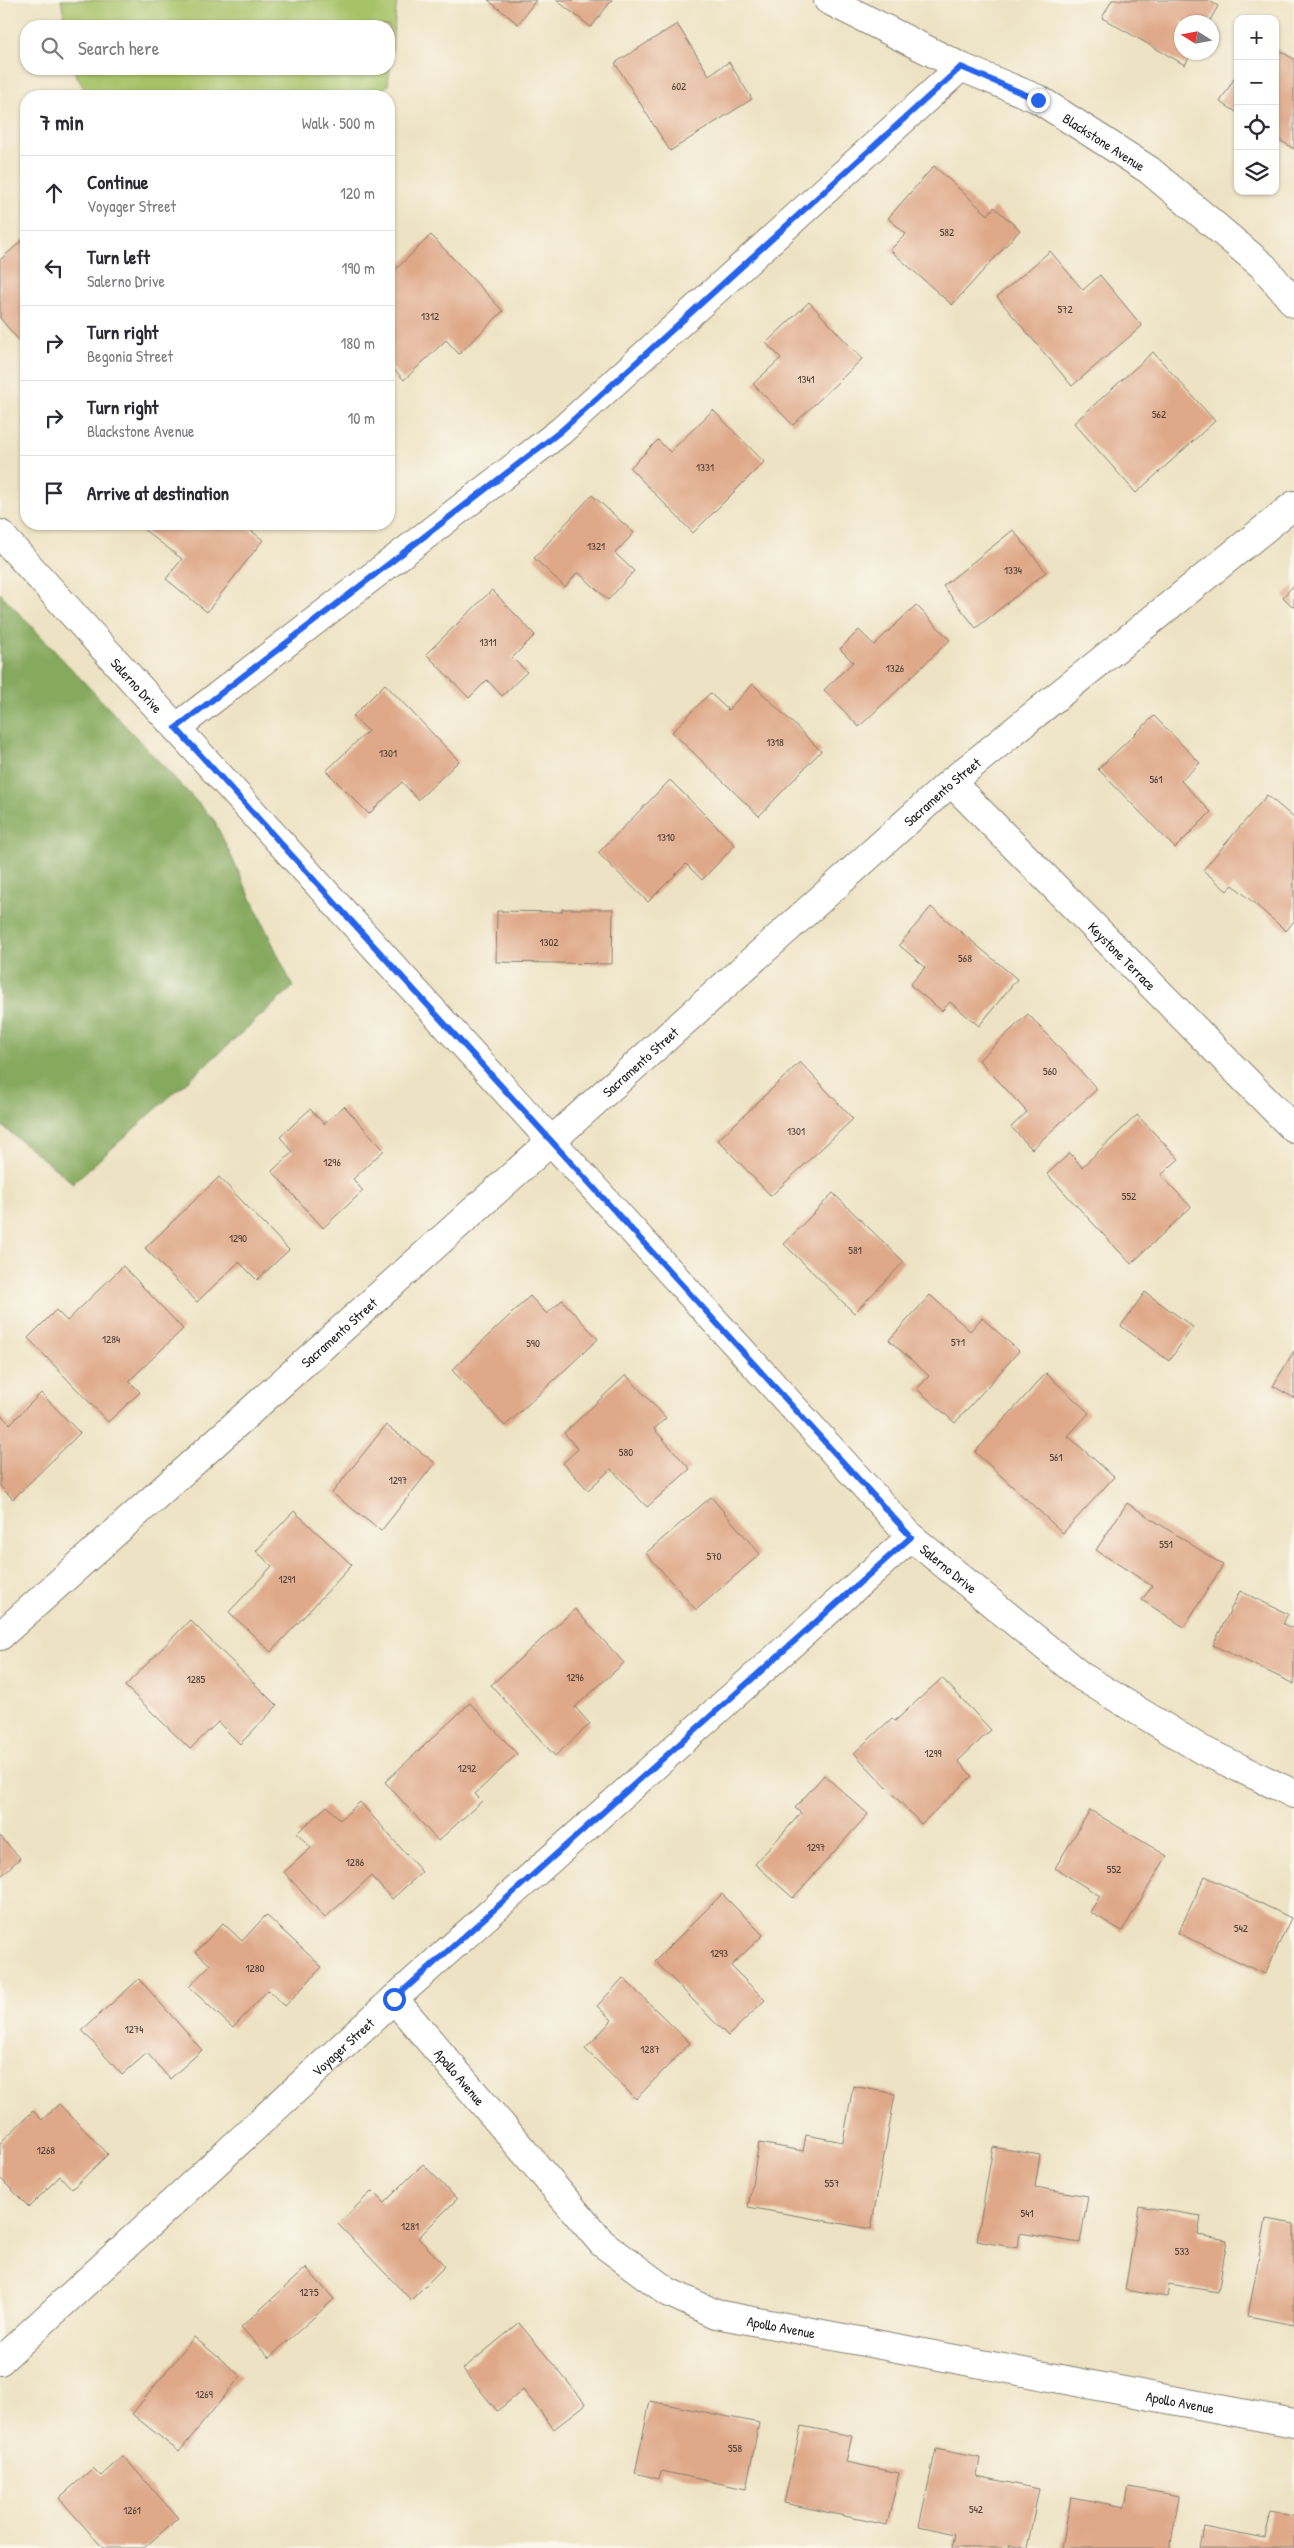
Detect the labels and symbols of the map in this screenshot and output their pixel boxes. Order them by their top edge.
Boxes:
north arrow [1174,15,1219,60]
house number: 602 [672,79,686,93]
route end [1027,89,1050,112]
street label: Blackstone Avenue [1060,108,1149,175]
house number: 582 [940,225,954,239]
house number: 572 [1057,302,1073,316]
house number: 1312 [421,309,439,323]
house number: 1341 [797,372,815,386]
house number: 562 [1152,407,1166,421]
house number: 1331 [696,460,714,474]
house number: 1321 [587,539,605,553]
house number: 1334 [1004,563,1022,577]
house number: 1311 [480,635,496,649]
street label: Salerno Drive [107,653,167,717]
house number: 1326 [886,661,905,675]
house number: 1318 [766,735,784,749]
house number: 1301 [379,746,397,760]
street label: Sacramento Street [899,753,984,830]
house number: 561 [1149,772,1163,786]
house number: 1310 [657,830,675,844]
street label: Keystone Terrace [1084,917,1161,994]
house number: 1302 [540,935,559,949]
house number: 568 [958,951,972,965]
street label: Sacramento Street [598,1022,682,1101]
house number: 560 [1043,1064,1057,1078]
house number: 1301 [787,1124,805,1138]
house number: 1296 [323,1155,341,1169]
house number: 552 [1122,1189,1136,1203]
house number: 1290 [229,1231,247,1245]
house number: 581 [848,1243,862,1257]
street label: Sacramento Street [296,1293,381,1371]
house number: 1284 [102,1332,120,1346]
house number: 571 [951,1335,965,1349]
house number: 590 [526,1336,540,1350]
house number: 580 [619,1445,633,1459]
house number: 561 [1049,1450,1063,1464]
house number: 1297 [389,1473,407,1487]
house number: 551 [1159,1537,1173,1551]
street label: Salerno Drive [917,1539,982,1597]
house number: 570 [706,1549,722,1563]
house number: 1291 [278,1572,296,1586]
house number: 1296 [566,1670,584,1684]
house number: 1285 [187,1672,206,1686]
house number: 1299 [924,1746,942,1760]
house number: 1292 [458,1761,476,1775]
house number: 1297 [807,1840,825,1854]
house number: 1286 [346,1855,365,1869]
house number: 552 [1107,1862,1121,1876]
house number: 542 [1234,1921,1248,1935]
house number: 1293 [710,1946,728,1960]
house number: 1280 [246,1961,264,1975]
route start [383,1988,406,2011]
street label: Voyager Street [307,2013,378,2080]
house number: 1274 [125,2022,143,2036]
house number: 1287 [640,2042,660,2056]
street label: Apollo Avenue [431,2044,490,2109]
house number: 1268 [37,2143,55,2157]
house number: 557 [825,2176,839,2190]
house number: 541 [1021,2206,1033,2220]
house number: 1281 [401,2219,419,2233]
house number: 533 [1175,2244,1189,2258]
house number: 1275 [299,2285,319,2299]
street label: Apollo Avenue [746,2311,817,2342]
street label: Apollo Avenue [1145,2386,1216,2417]
house number: 1269 [195,2387,213,2401]
house number: 558 [728,2441,742,2455]
house number: 542 [969,2502,983,2516]
house number: 1261 [123,2503,141,2517]

